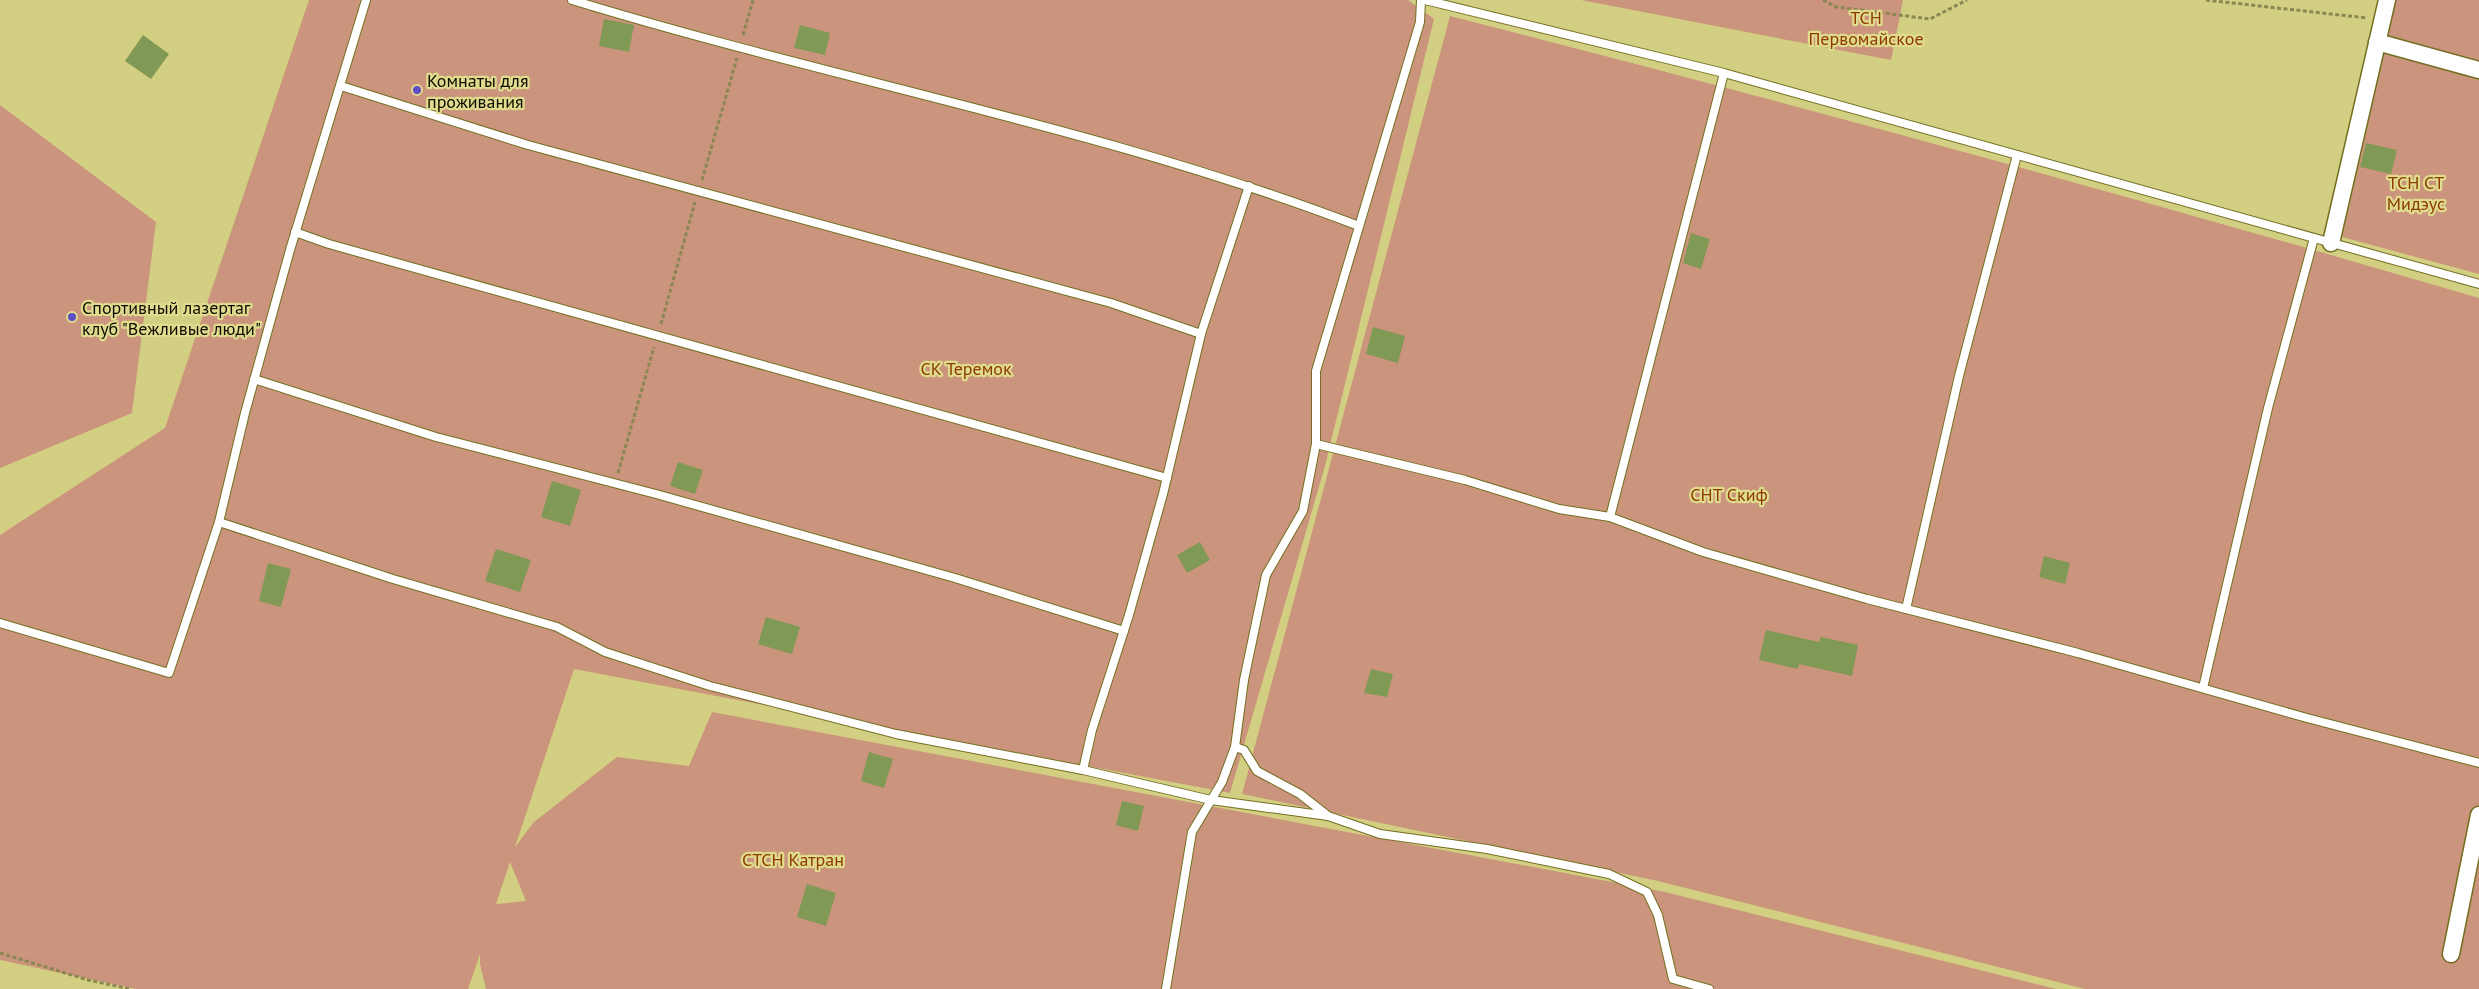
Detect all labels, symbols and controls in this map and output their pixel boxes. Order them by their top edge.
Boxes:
park label: ТСН Первомайское [1808,6,1924,50]
place label: Комнаты для проживания [427,69,528,113]
marker: Комнаты для проживания [411,84,423,96]
park label: ТСН СТ Мидэус [2387,171,2445,215]
place label: Спортивный лазертаг клуб "Вежливые люди" [82,296,261,340]
marker: Спортивный лазертаг клуб "Вежливые люди" [66,311,78,323]
park label: СК Теремок [920,357,1012,380]
park label: СНТ Скиф [1690,483,1768,506]
park label: СТСН Катран [742,848,844,871]

